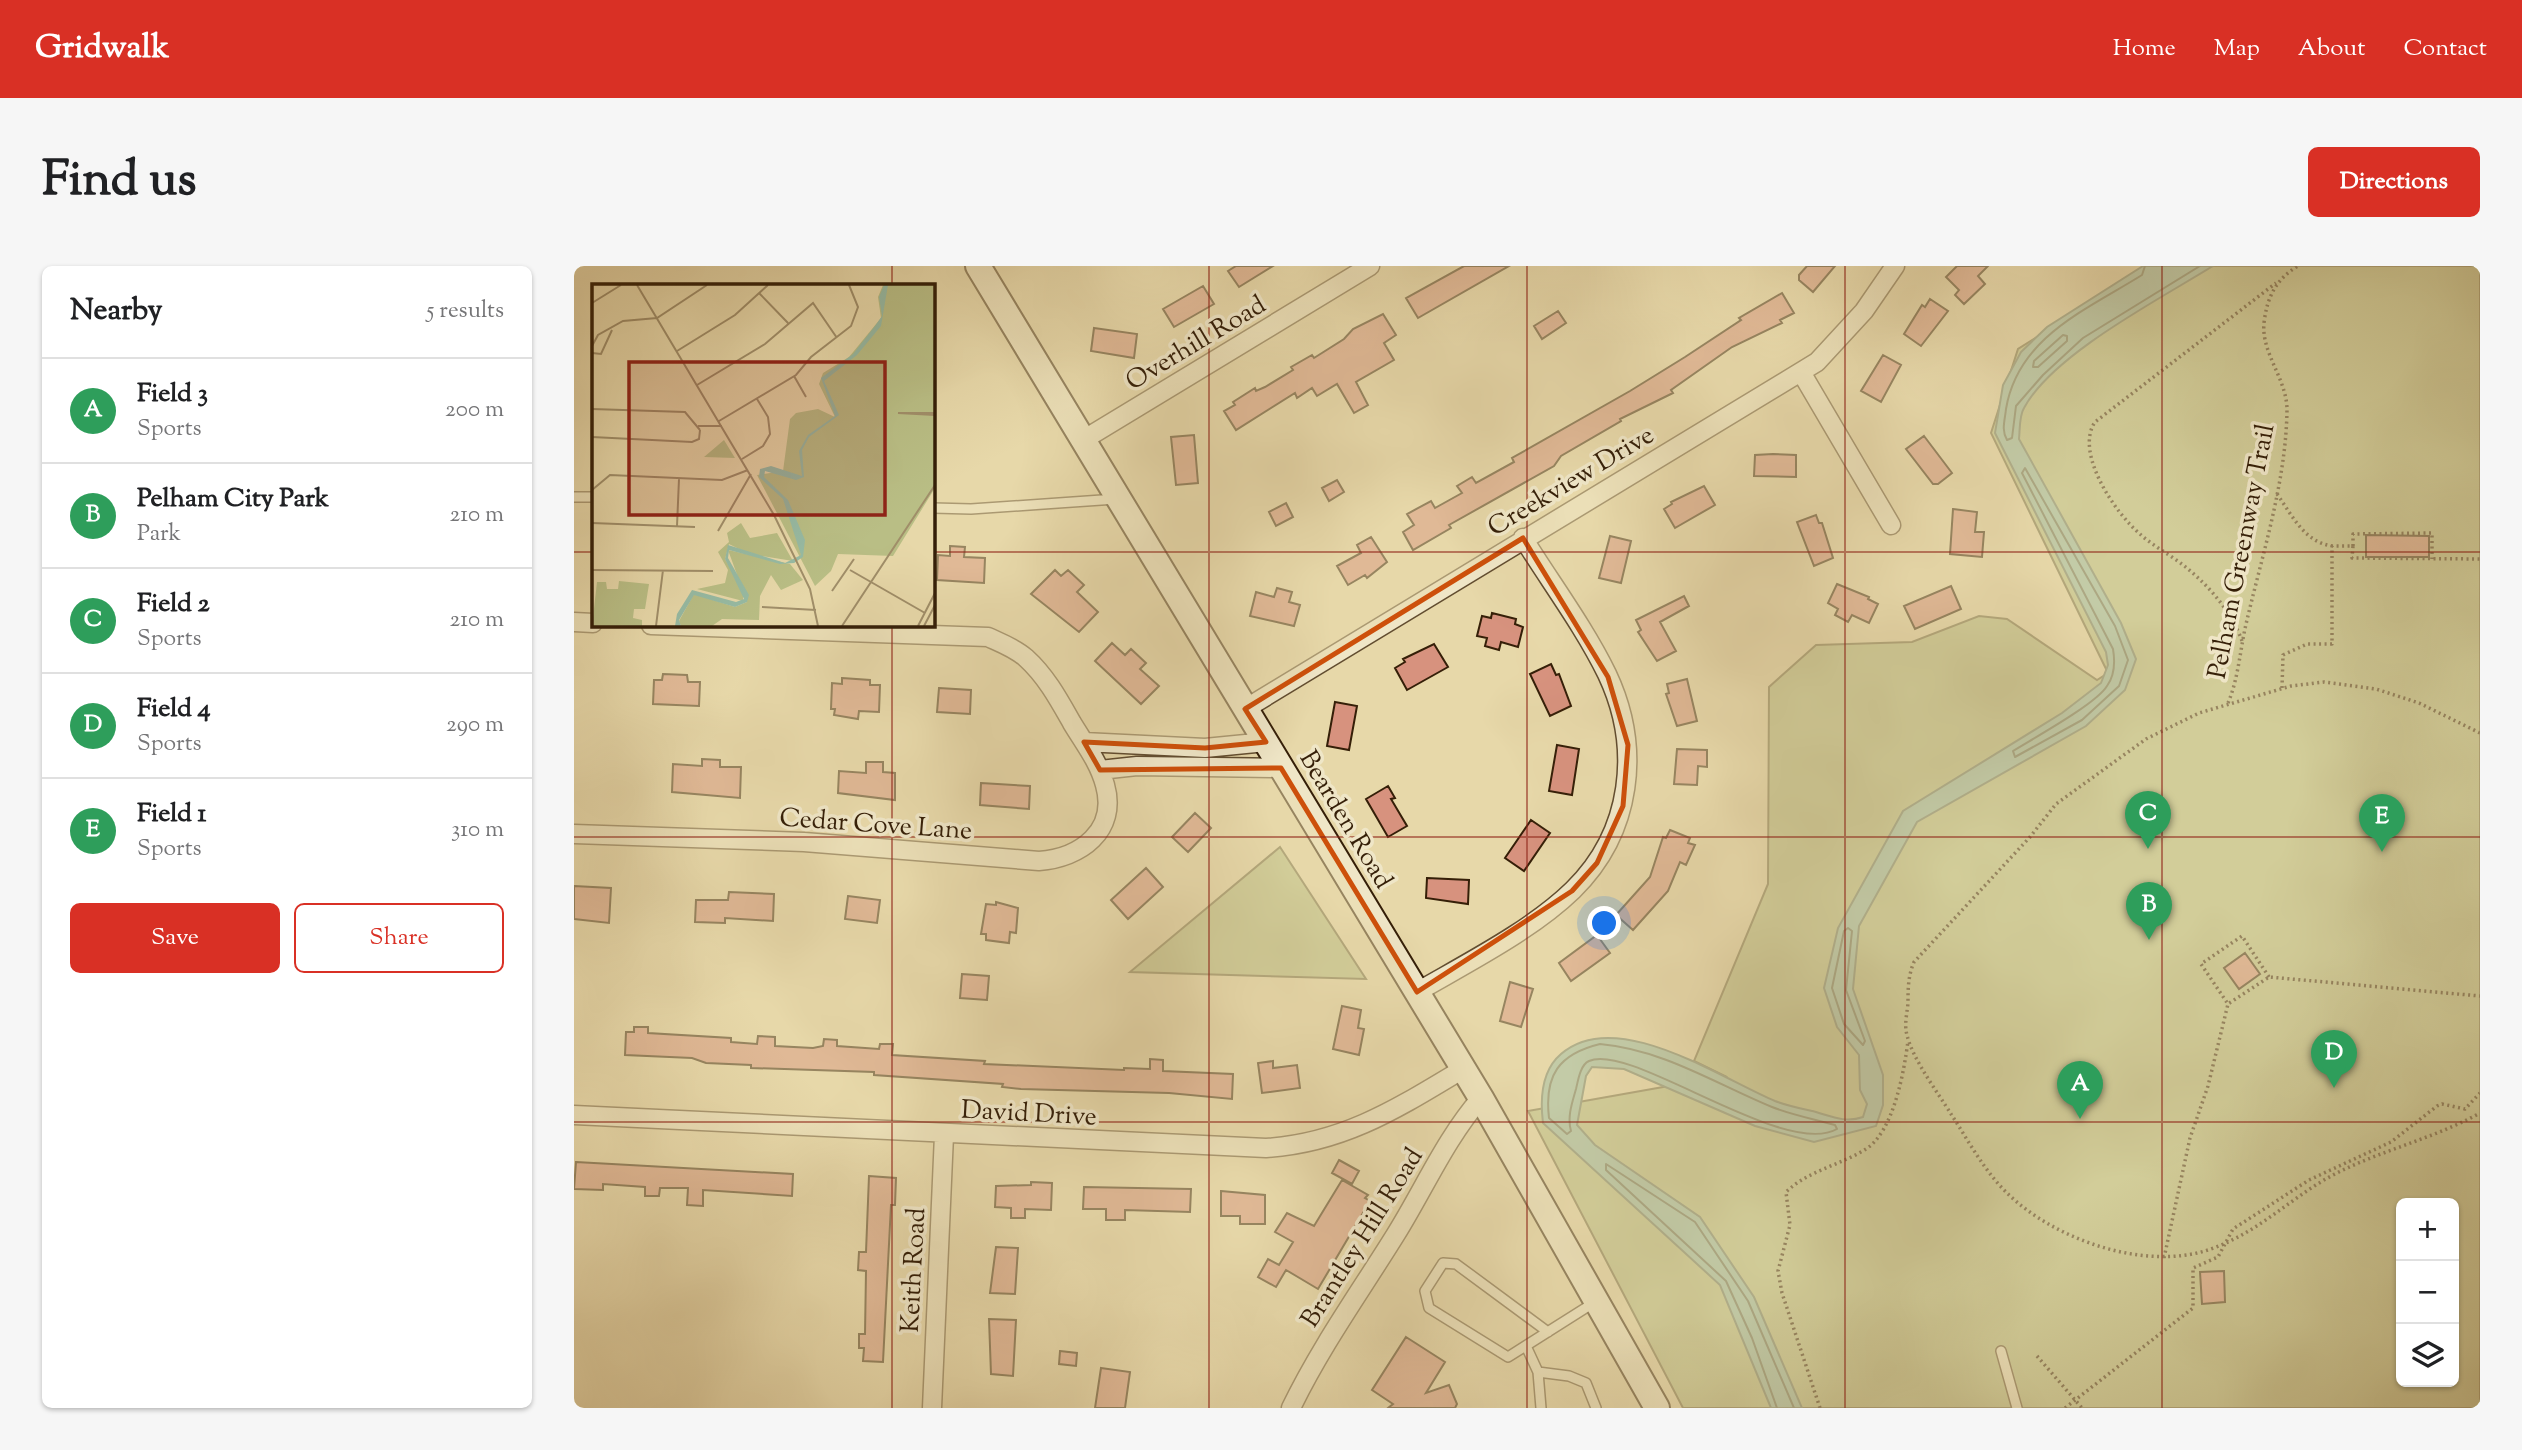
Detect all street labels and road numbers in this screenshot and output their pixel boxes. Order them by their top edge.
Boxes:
street label: Overhill Road [1119,287,1274,401]
street label: Creekview Drive [1481,418,1661,546]
street label: Pelham Greenway Trail [2200,421,2285,682]
street label: Bearden Road [1289,744,1401,897]
street label: Cedar Cove Lane [778,800,973,851]
street label: David Drive [960,1092,1098,1137]
street label: Brantley Hill Road [1293,1141,1433,1335]
street label: Keith Road [893,1206,936,1334]

